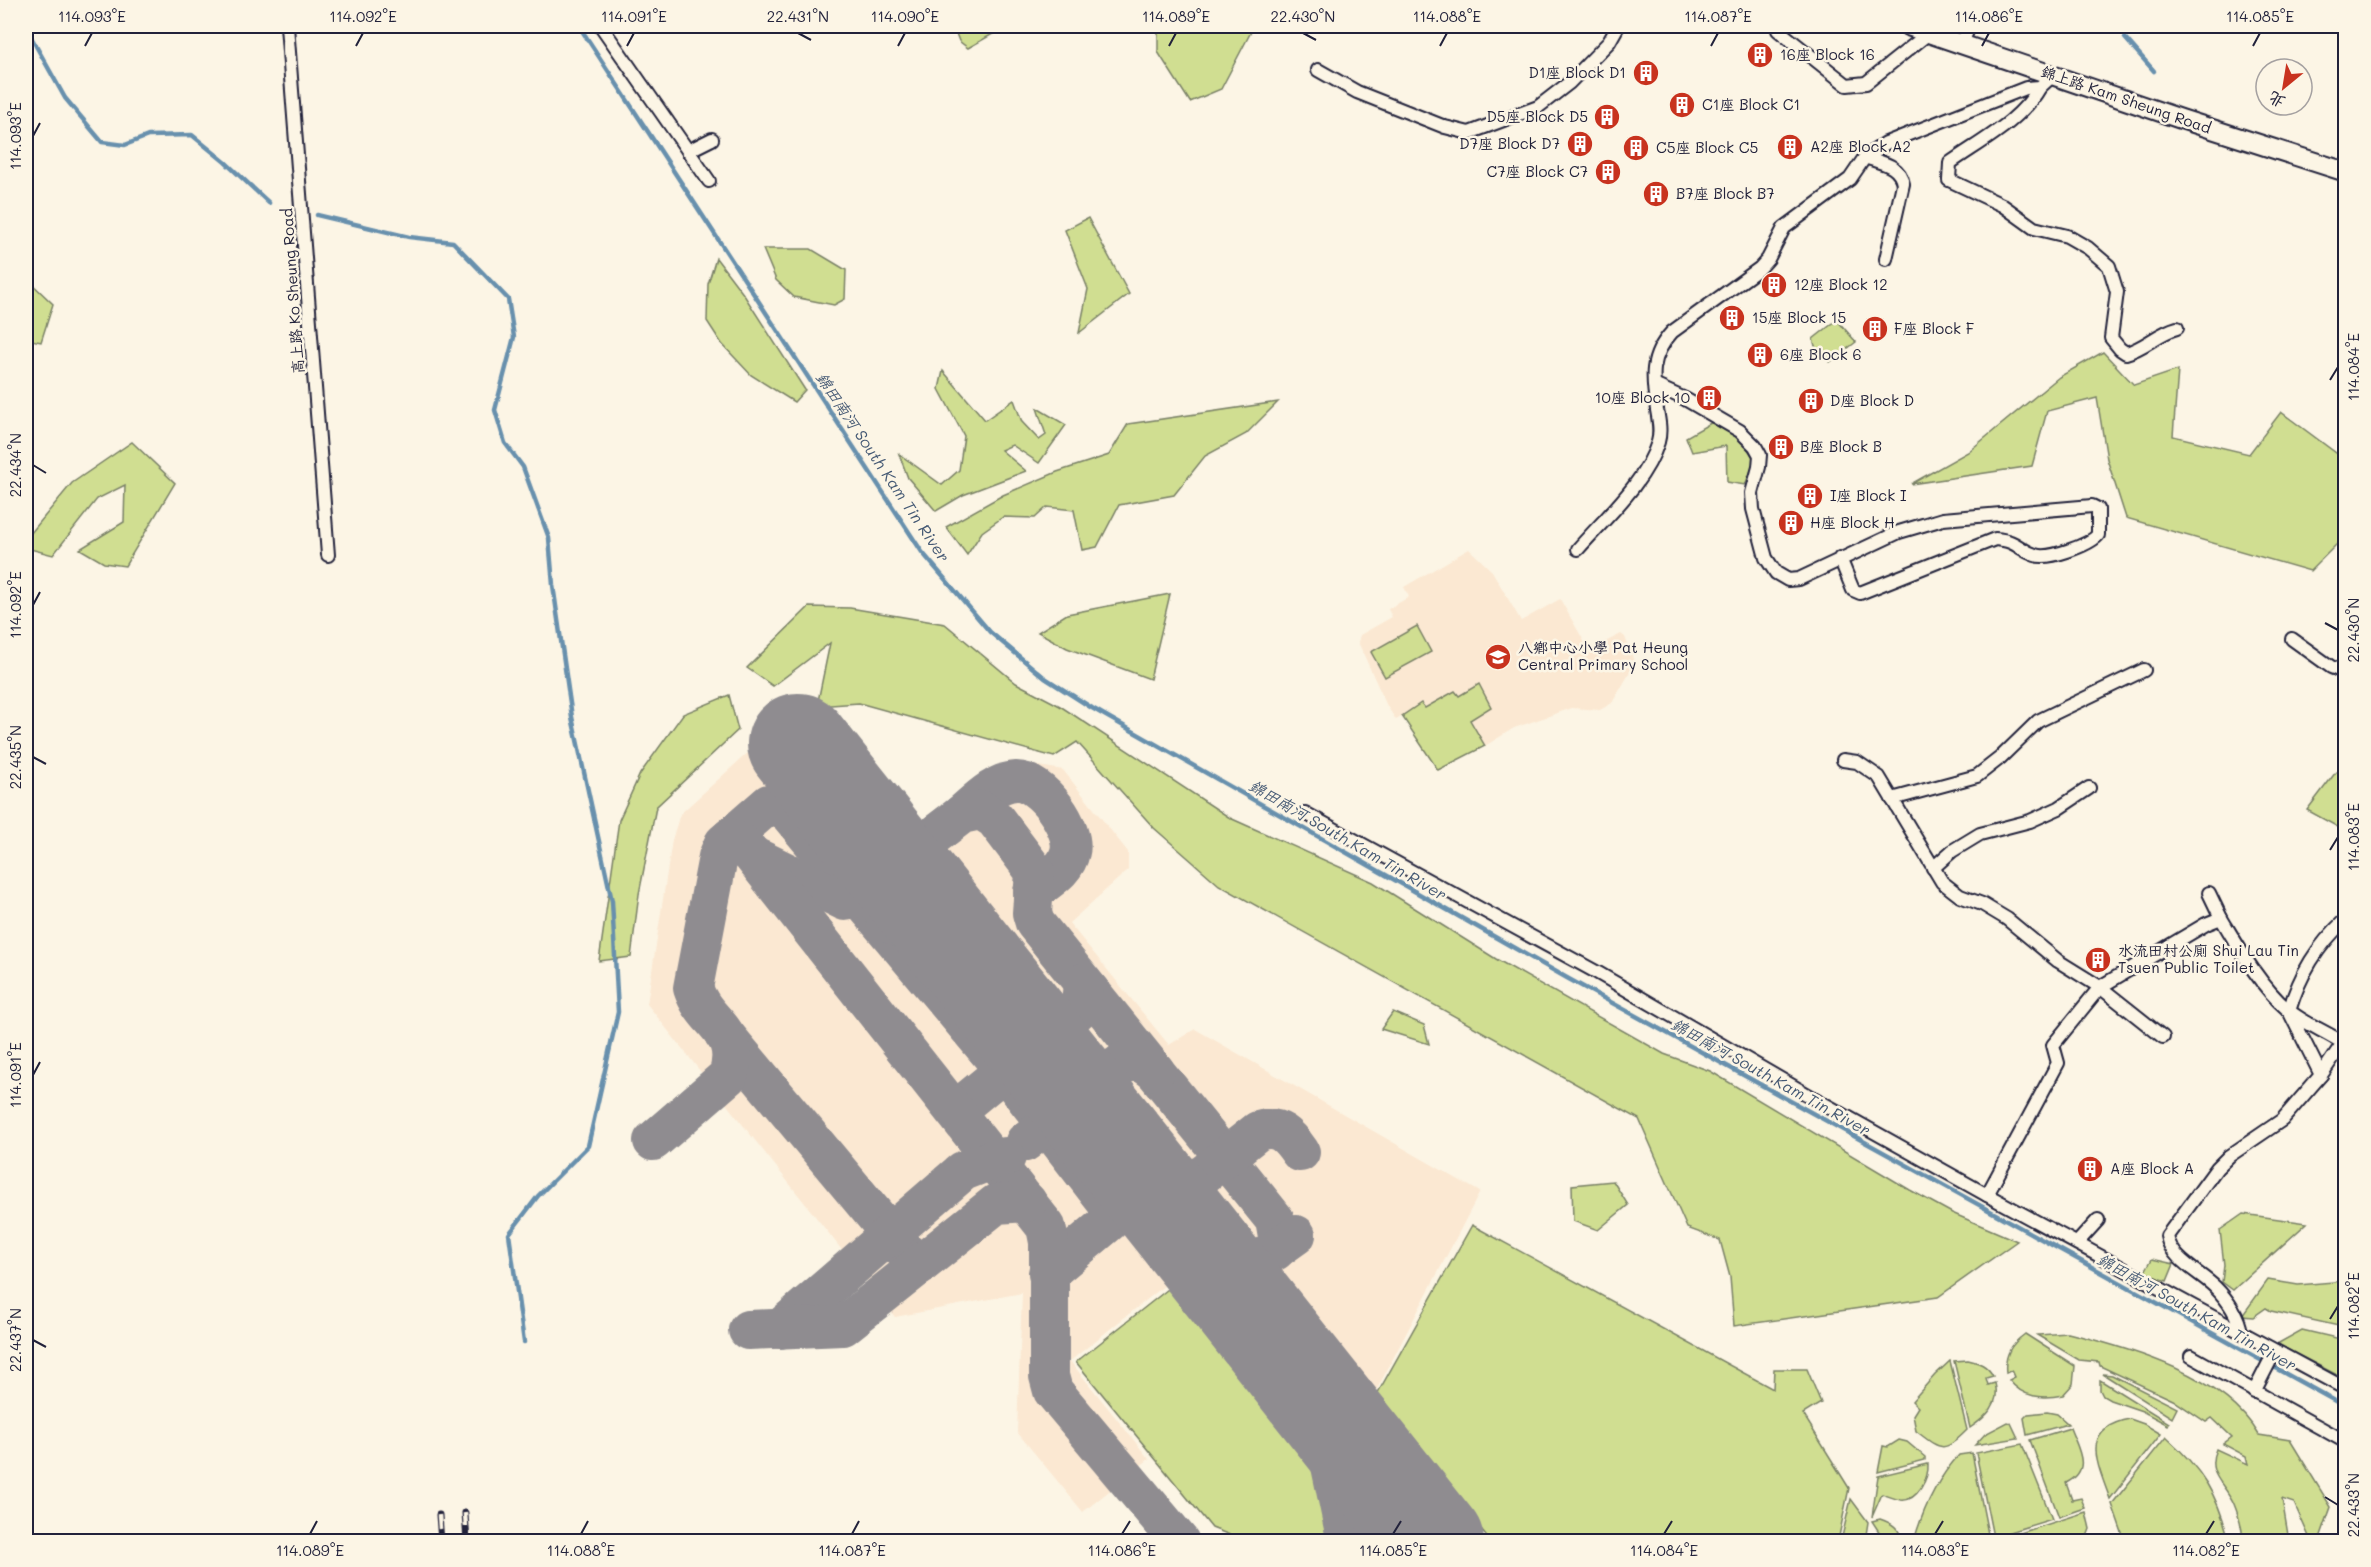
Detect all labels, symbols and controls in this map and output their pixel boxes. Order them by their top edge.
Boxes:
text: 114.093°E [58,6,126,26]
text: 114.092°E [329,6,397,26]
text: 114.091°E [601,6,667,26]
text: 22.431°N [767,6,829,26]
text: 114.090°E [871,6,940,26]
text: 114.089°E [1142,6,1211,26]
text: 22.430°N [1271,6,1335,26]
text: 114.088°E [1413,6,1482,26]
text: 114.087°E [1684,6,1752,26]
text: 114.086°E [1955,6,2024,26]
text: 114.085°E [2226,6,2294,26]
building icon: 16座 Block 16 [1745,40,1775,70]
place label: 16座 Block 16 [1780,44,1875,64]
north arrow [2254,57,2314,117]
building icon: D1座 Block D1 [1631,58,1661,88]
street label: 錦上路 Kam Sheung Road [2039,61,2214,138]
place label: D1座 Block D1 [1529,62,1626,82]
text: 北 [2264,87,2288,114]
building icon: C1座 Block C1 [1667,90,1697,120]
place label: C1座 Block C1 [1702,94,1800,114]
text: 114.093°E [5,102,25,170]
building icon: D5座 Block D5 [1592,102,1622,132]
place label: D5座 Block D5 [1487,106,1588,126]
building icon: D7座 Block D7 [1565,129,1595,159]
building icon: A2座 Block A2 [1775,132,1805,162]
place label: D7座 Block D7 [1459,133,1560,153]
building icon: C5座 Block C5 [1621,133,1651,163]
place label: A2座 Block A2 [1810,136,1911,156]
place label: C5座 Block C5 [1656,137,1758,157]
building icon: C7座 Block C7 [1593,157,1623,187]
place label: C7座 Block C7 [1487,161,1588,181]
building icon: B7座 Block B7 [1641,179,1671,209]
place label: B7座 Block B7 [1676,183,1775,203]
street label: 高上路 Ko Sheung Road [276,207,308,375]
building icon: 12座 Block 12 [1759,270,1789,300]
place label: 12座 Block 12 [1794,274,1887,294]
building icon: 15座 Block 15 [1717,303,1747,333]
place label: 15座 Block 15 [1752,307,1846,327]
building icon: F座 Block F [1860,314,1890,344]
place label: F座 Block F [1894,318,1974,338]
text: 114.084°E [2343,333,2363,401]
building icon: 6座 Block 6 [1745,340,1775,370]
place label: 6座 Block 6 [1780,344,1861,364]
water label: 錦田南河 South Kam Tin River [812,368,955,566]
building icon: 10座 Block 10 [1694,383,1724,413]
building icon: D座 Block D [1796,386,1826,416]
place label: 10座 Block 10 [1595,387,1690,407]
place label: D座 Block D [1830,390,1914,410]
building icon: B座 Block B [1766,432,1796,462]
text: 22.434°N [5,433,25,497]
place label: B座 Block B [1800,436,1882,456]
building icon: I座 Block I [1795,481,1825,511]
place label: I座 Block I [1830,485,1907,505]
building icon: H座 Block H [1776,508,1806,538]
place label: H座 Block H [1810,512,1895,532]
text: 114.092°E [5,571,25,639]
text: 22.430°N [2343,598,2363,662]
place label: 八鄉中心小學 Pat Heung Central Primary School [1518,637,1688,674]
school or university icon: 八鄉中心小學 Pat Heung Central Primary School [1483,642,1513,672]
text: 22.435°N [5,725,25,789]
water label: 錦田南河 South Kam Tin River [1246,774,1451,905]
text: 114.083°E [2343,803,2363,871]
place label: 水流田村公廁 Shui Lau Tin Tsuen Public Toilet [2118,940,2299,977]
building icon: 水流田村公廁 Shui Lau Tin Tsuen Public Toilet [2083,945,2113,975]
water label: 錦田南河 South Kam Tin River [1668,1013,1874,1140]
text: 114.091°E [5,1042,25,1108]
building icon: A座 Block A [2075,1154,2105,1184]
place label: A座 Block A [2110,1158,2194,1178]
water label: 錦田南河 South Kam Tin River [2094,1248,2300,1375]
text: 114.082°E [2343,1272,2363,1340]
text: 22.437°N [5,1308,25,1372]
text: 22.433°N [2343,1473,2363,1537]
text: 114.089°E [276,1540,345,1560]
text: 114.088°E [547,1540,616,1560]
text: 114.087°E [818,1540,886,1560]
text: 114.086°E [1088,1540,1157,1560]
text: 114.085°E [1359,1540,1427,1560]
text: 114.084°E [1630,1540,1698,1560]
text: 114.083°E [1901,1540,1969,1560]
text: 114.082°E [2172,1540,2240,1560]

